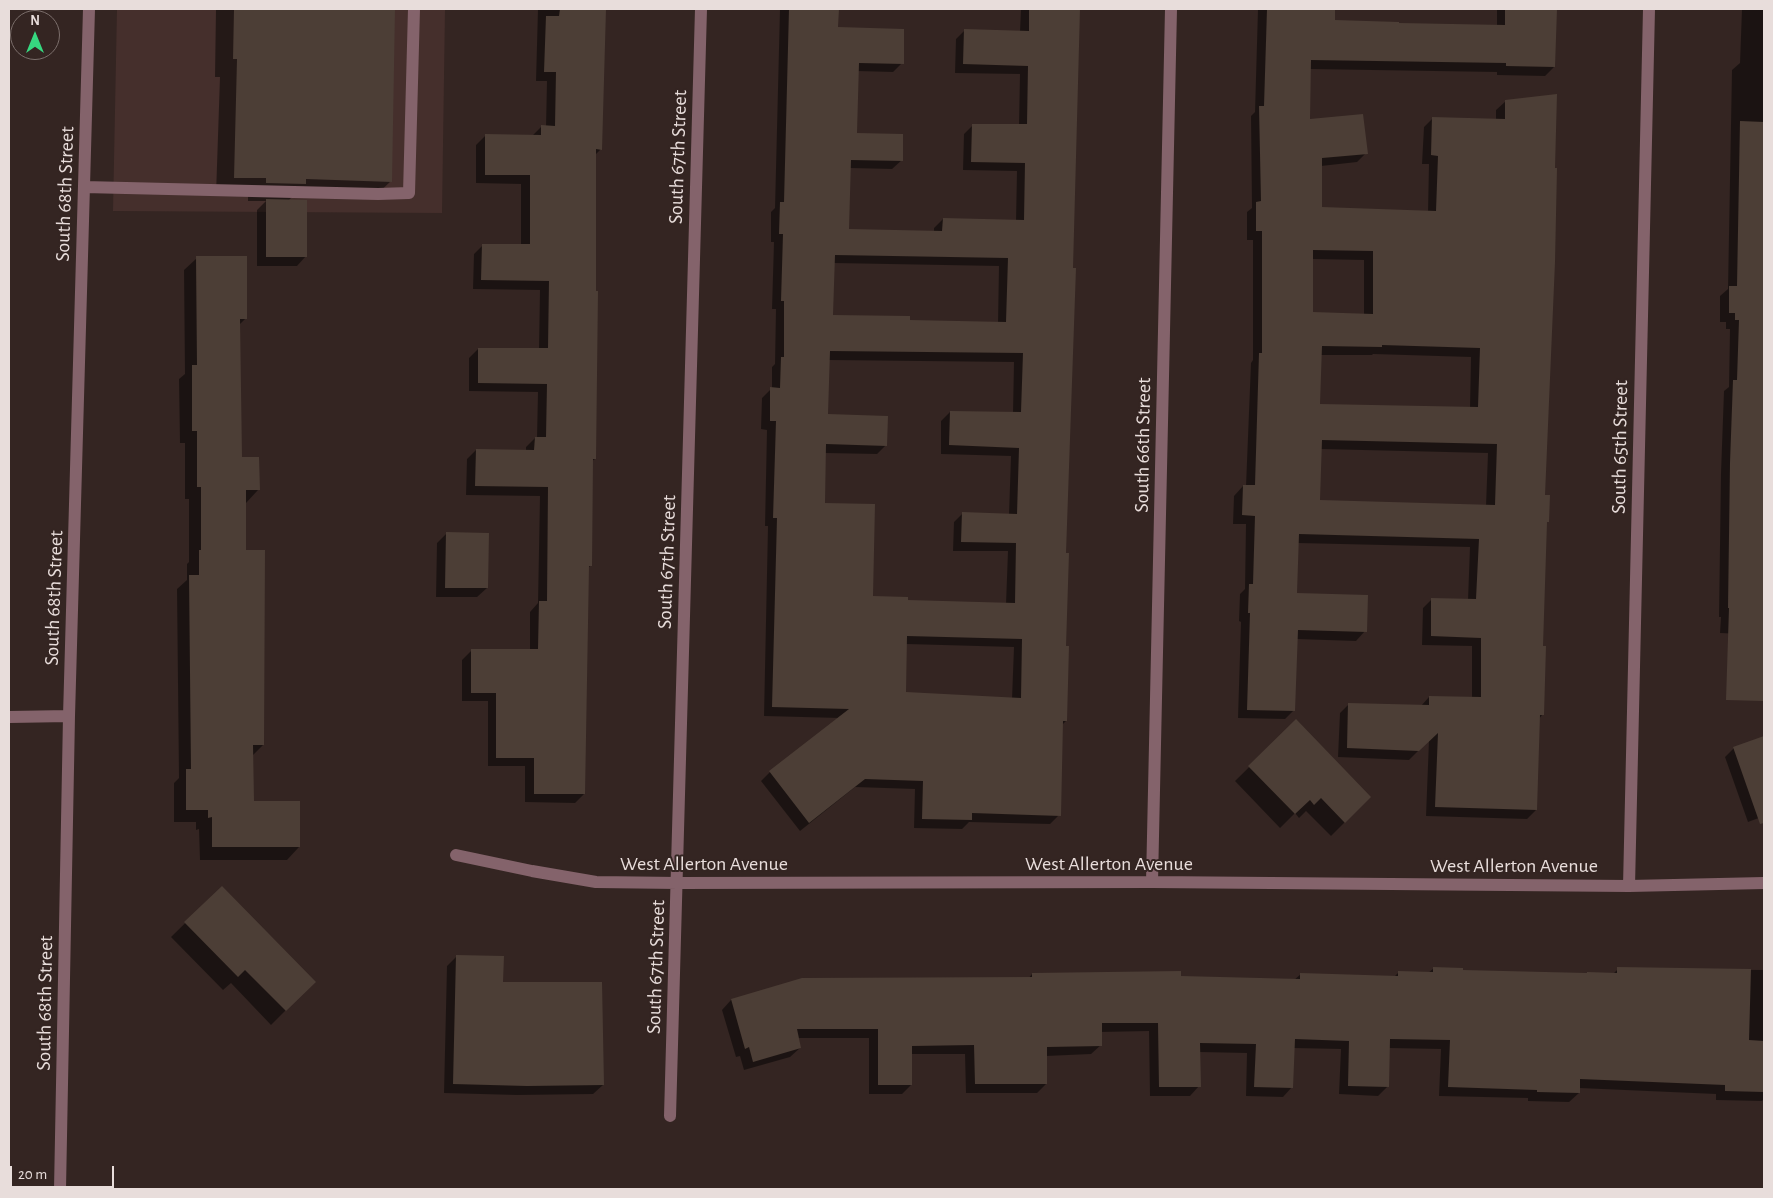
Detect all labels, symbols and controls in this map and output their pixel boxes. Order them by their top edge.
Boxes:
north arrow [10,10,60,60]
text: N [30,14,40,28]
street label: South 67th Street [664,90,692,224]
street label: South 68th Street [51,126,79,262]
street label: South 66th Street [1130,377,1156,513]
street label: South 65th Street [1607,380,1633,514]
street label: South 67th Street [653,495,681,629]
street label: South 68th Street [40,530,68,666]
street label: West Allerton Avenue [620,852,788,876]
street label: West Allerton Avenue [1025,852,1193,876]
street label: West Allerton Avenue [1430,854,1598,878]
street label: South 67th Street [642,900,670,1034]
street label: South 68th Street [32,935,58,1071]
scale bar [12,1156,116,1188]
text: 20 m [18,1167,47,1182]

